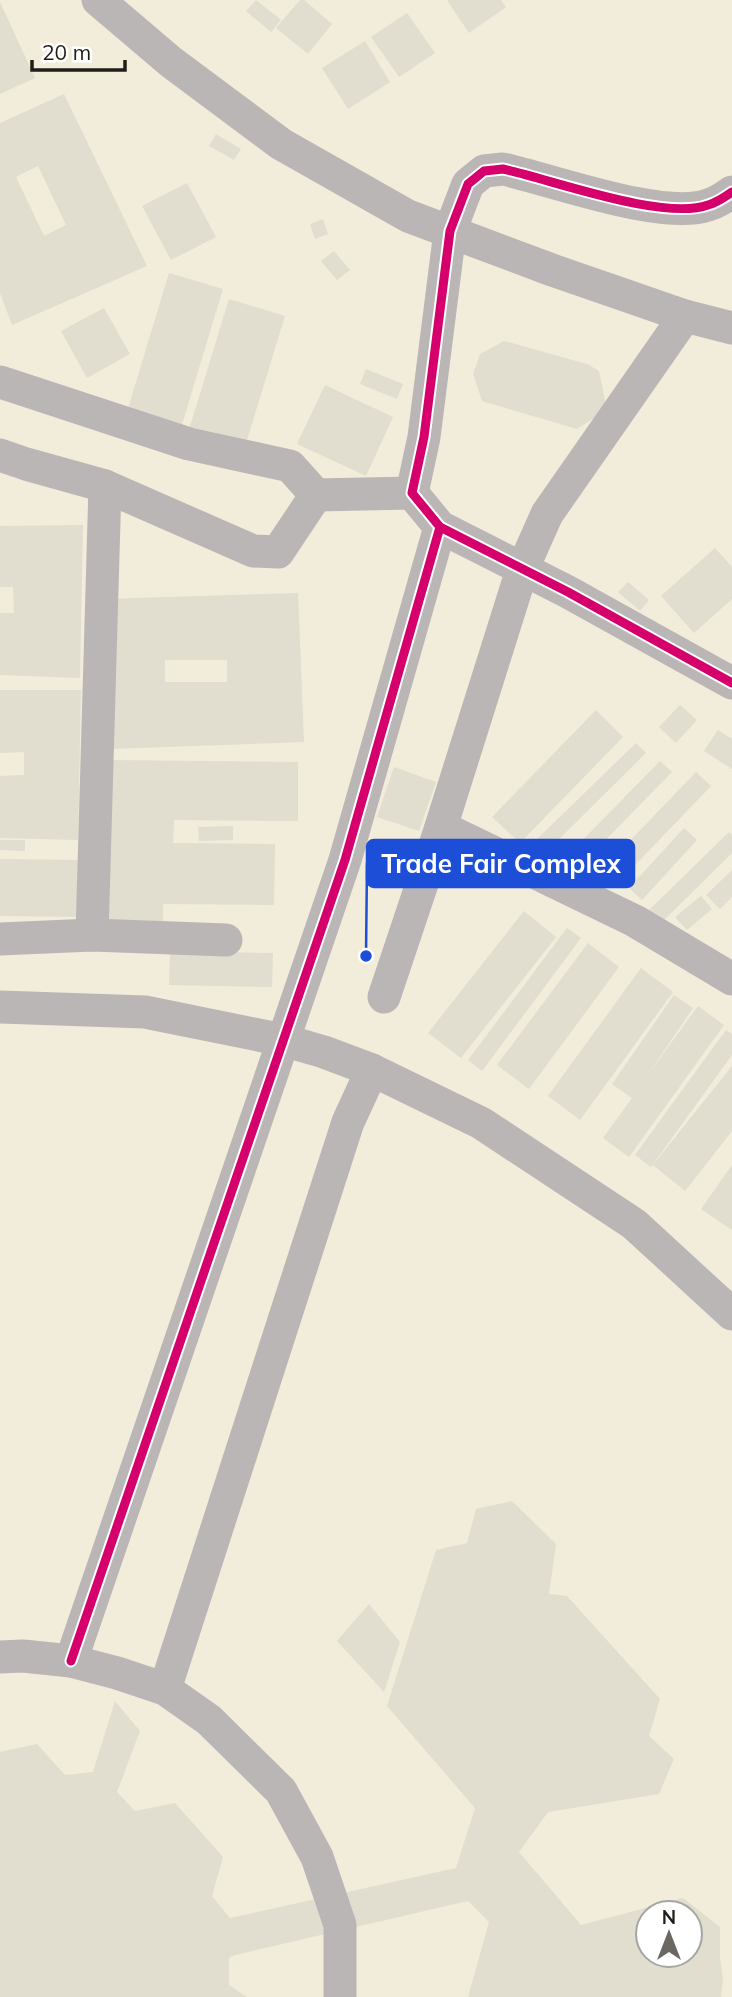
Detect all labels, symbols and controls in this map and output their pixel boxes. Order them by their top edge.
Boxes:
scale bar [32,28,124,72]
text: 20 m [42,39,91,65]
callout: Trade Fair Complex [367,840,634,887]
text: Trade Fair Complex [381,847,621,880]
north arrow [634,1899,704,1969]
text: N [662,1905,676,1929]

